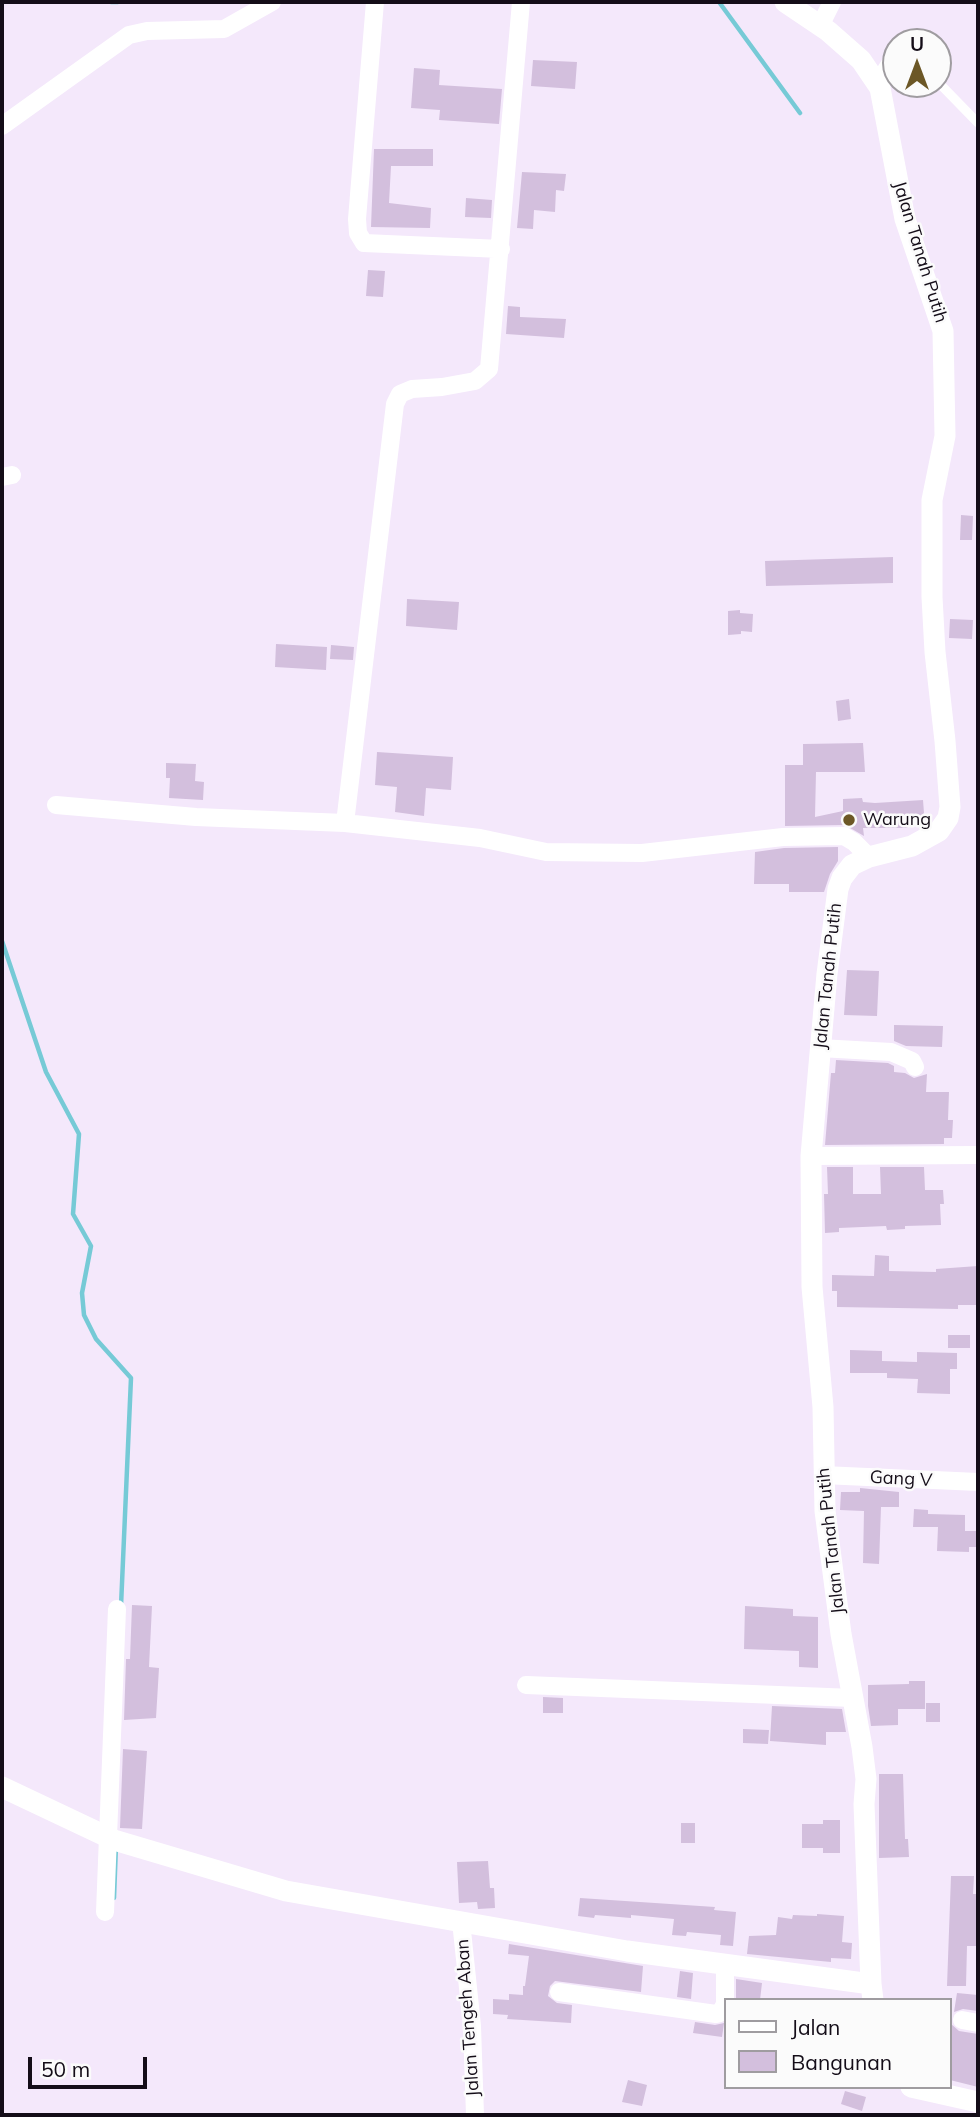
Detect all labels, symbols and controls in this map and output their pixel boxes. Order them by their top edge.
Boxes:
north arrow [882,28,952,98]
text: U [910,32,924,56]
street label: Jalan Tanah Putih [888,179,952,325]
place label: Warung [863,809,931,831]
marker: Warung [841,812,857,828]
street label: Jalan Tanah Putih [810,902,846,1050]
street label: Jalan Tanah Putih [813,1467,849,1615]
street label: Gang V [869,1467,933,1491]
street label: Jalan Tengeh Aban [452,1938,484,2098]
legend [724,1998,952,2089]
text: Jalan [791,2014,840,2040]
scale bar [32,2044,150,2088]
text: Bangunan [791,2049,892,2075]
text: 50 m [41,2056,90,2082]

